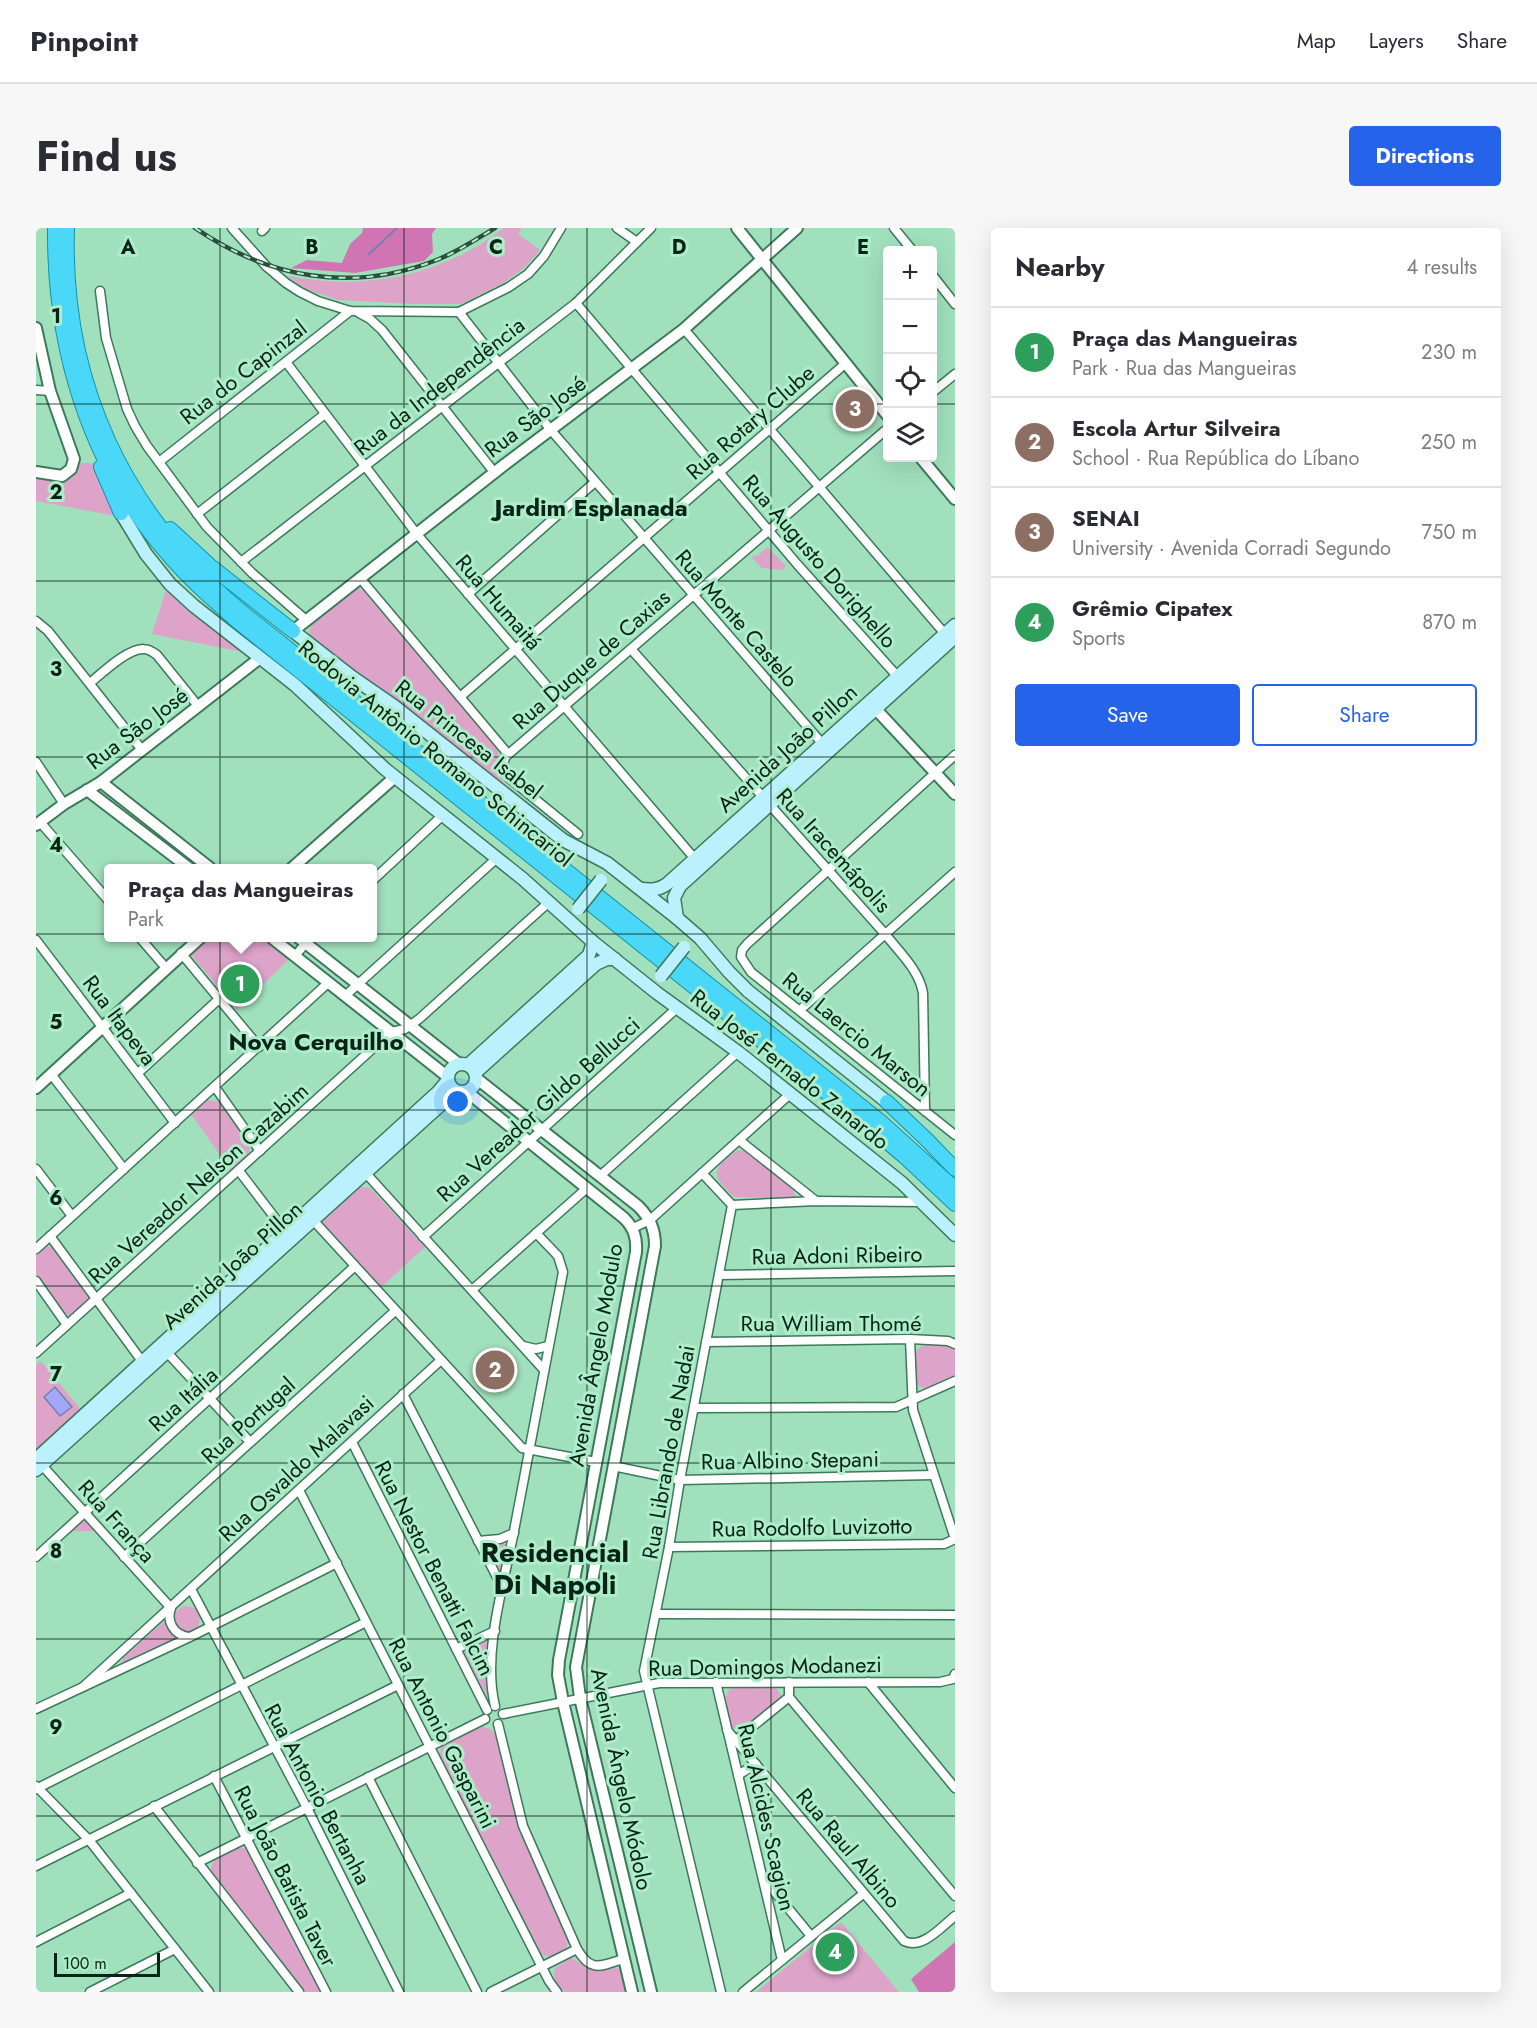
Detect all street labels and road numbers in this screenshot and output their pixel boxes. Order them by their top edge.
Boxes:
street label: Rua da Independência [347,309,531,463]
street label: Rua do Capinzal [173,312,313,432]
street label: Rua Rotary Clube [679,357,821,487]
street label: Rua São José [477,367,593,465]
street label: Rua Augusto Dorighello [735,467,905,655]
street label: Rua Monte Castelo [668,542,806,694]
street label: Rua Humaitá [448,547,550,657]
street label: Rua Duque de Caxias [505,581,677,737]
street label: Rodovia Antônio Romano Schincariol [292,632,580,874]
street label: Rua Princesa Isabel [389,671,549,807]
street label: Avenida João Pillon [710,676,864,820]
street label: Rua São José [79,679,195,777]
street label: Rua Iracemápolis [769,780,899,920]
street label: Rua Laercio Marson [776,964,938,1104]
street label: Rua Itapeva [75,968,165,1072]
street label: Rua José Fernado Zanardo [684,981,896,1157]
street label: Rua Vereador Gildo Bellucci [429,1009,647,1209]
street label: Rua Vereador Nelson Cazabim [81,1075,315,1291]
street label: Avenida João Pillon [155,1193,309,1337]
street label: Rua Adoni Ribeiro [751,1238,923,1272]
street label: Avenida Ângelo Modulo [560,1241,630,1469]
street label: Rua William Thomé [740,1307,922,1339]
street label: Rua Librando de Nadai [633,1342,703,1562]
street label: Rua Itália [141,1359,225,1439]
street label: Rua Portugal [194,1369,302,1471]
street label: Rua Osvaldo Malavasi [211,1387,381,1549]
street label: Rua Albino Stepani [701,1442,879,1478]
street label: Rua Nestor Benatti Falcim [367,1455,503,1681]
street label: Rua França [71,1472,163,1570]
street label: Rua Rodolfo Luvizotto [711,1509,913,1545]
street label: Rua Antonio Gasparini [381,1632,505,1834]
street label: Rua Domingos Modanezi [648,1648,882,1684]
street label: Avenida Ângelo Módolo [583,1665,661,1893]
street label: Rua Antonio Bertanha [257,1698,379,1890]
street label: Rua Alcides Scagion [730,1720,804,1914]
street label: Rua João Batista Taver [226,1780,346,1973]
street label: Rua Raul Albino [789,1781,909,1915]

